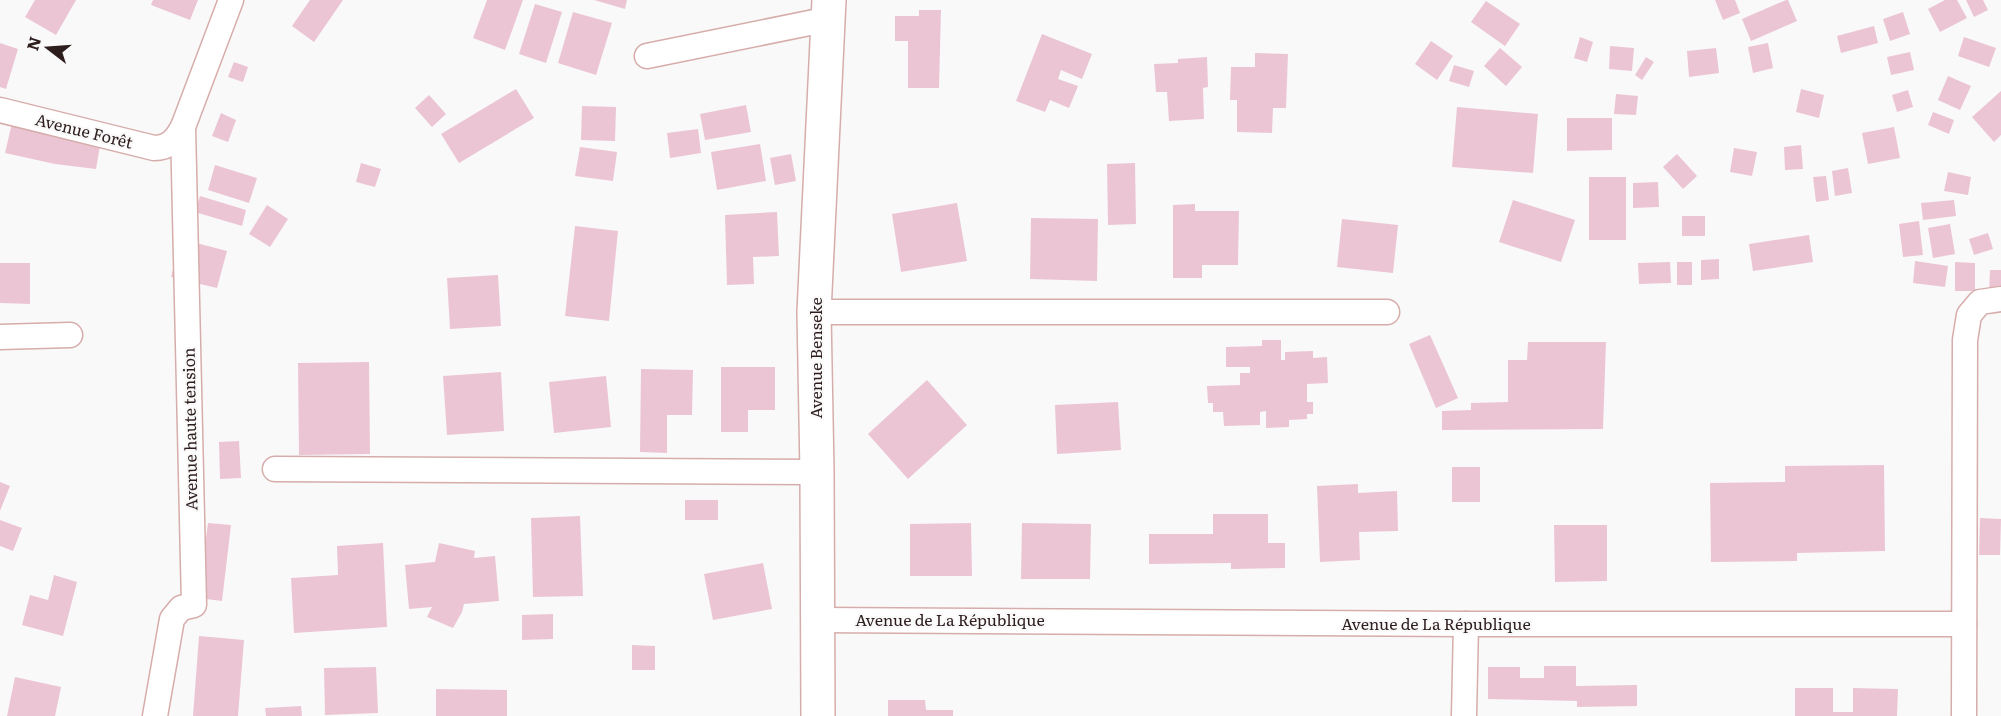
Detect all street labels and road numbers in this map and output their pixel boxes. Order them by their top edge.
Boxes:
street label: Avenue Forêt [33,106,136,154]
street label: Avenue Benseke [803,297,827,419]
street label: Avenue haute tension [176,347,202,511]
street label: Avenue de La République [855,607,1045,631]
street label: Avenue de La République [1341,611,1531,635]

